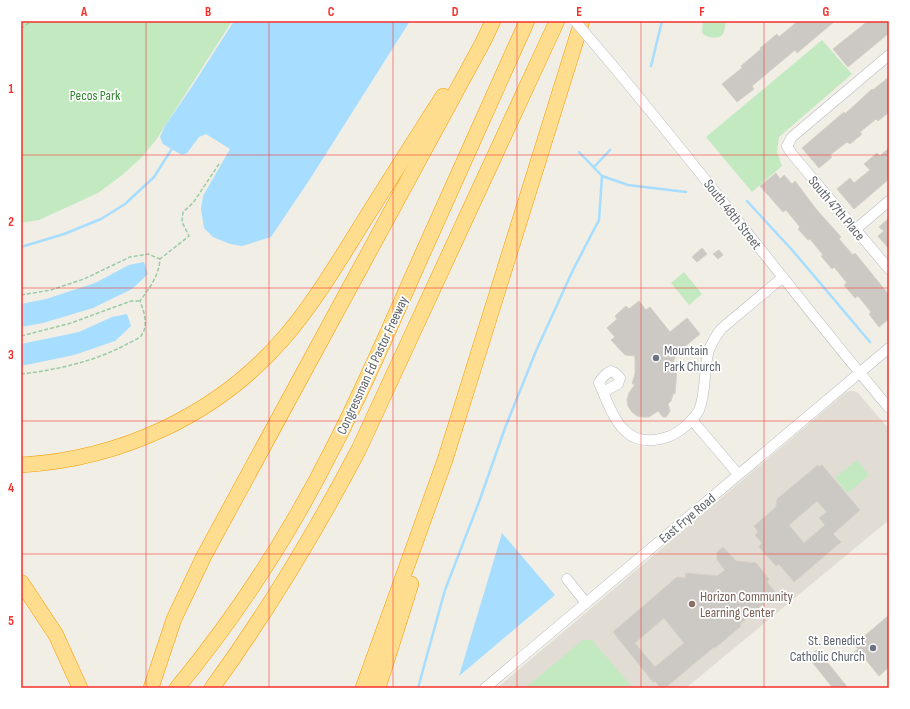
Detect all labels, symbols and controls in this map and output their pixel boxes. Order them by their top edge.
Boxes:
text: A [80,4,88,20]
text: B [205,4,211,20]
text: C [328,4,335,20]
text: D [452,4,459,20]
text: E [576,4,582,20]
text: F [699,4,705,20]
text: G [823,4,830,20]
text: 1 [8,81,14,97]
park label: Pecos Park [70,87,121,104]
street label: South 47th Place [805,173,869,244]
street label: South 48th Street [700,176,765,253]
text: 2 [8,214,14,230]
street label: Congressman Ed Pastor Freeway [333,293,412,437]
place label: Mountain Park Church [664,342,721,375]
text: 3 [8,347,14,363]
marker: Mountain Park Church [651,353,661,363]
text: 4 [8,480,14,496]
street label: East Frye Road [656,490,719,547]
place label: Horizon Community Learning Center [700,588,794,621]
marker: Horizon Community Learning Center [687,599,697,609]
text: 5 [8,613,14,629]
place label: St. Benedict Catholic Church [790,632,865,665]
marker: St. Benedict Catholic Church [868,643,878,653]

